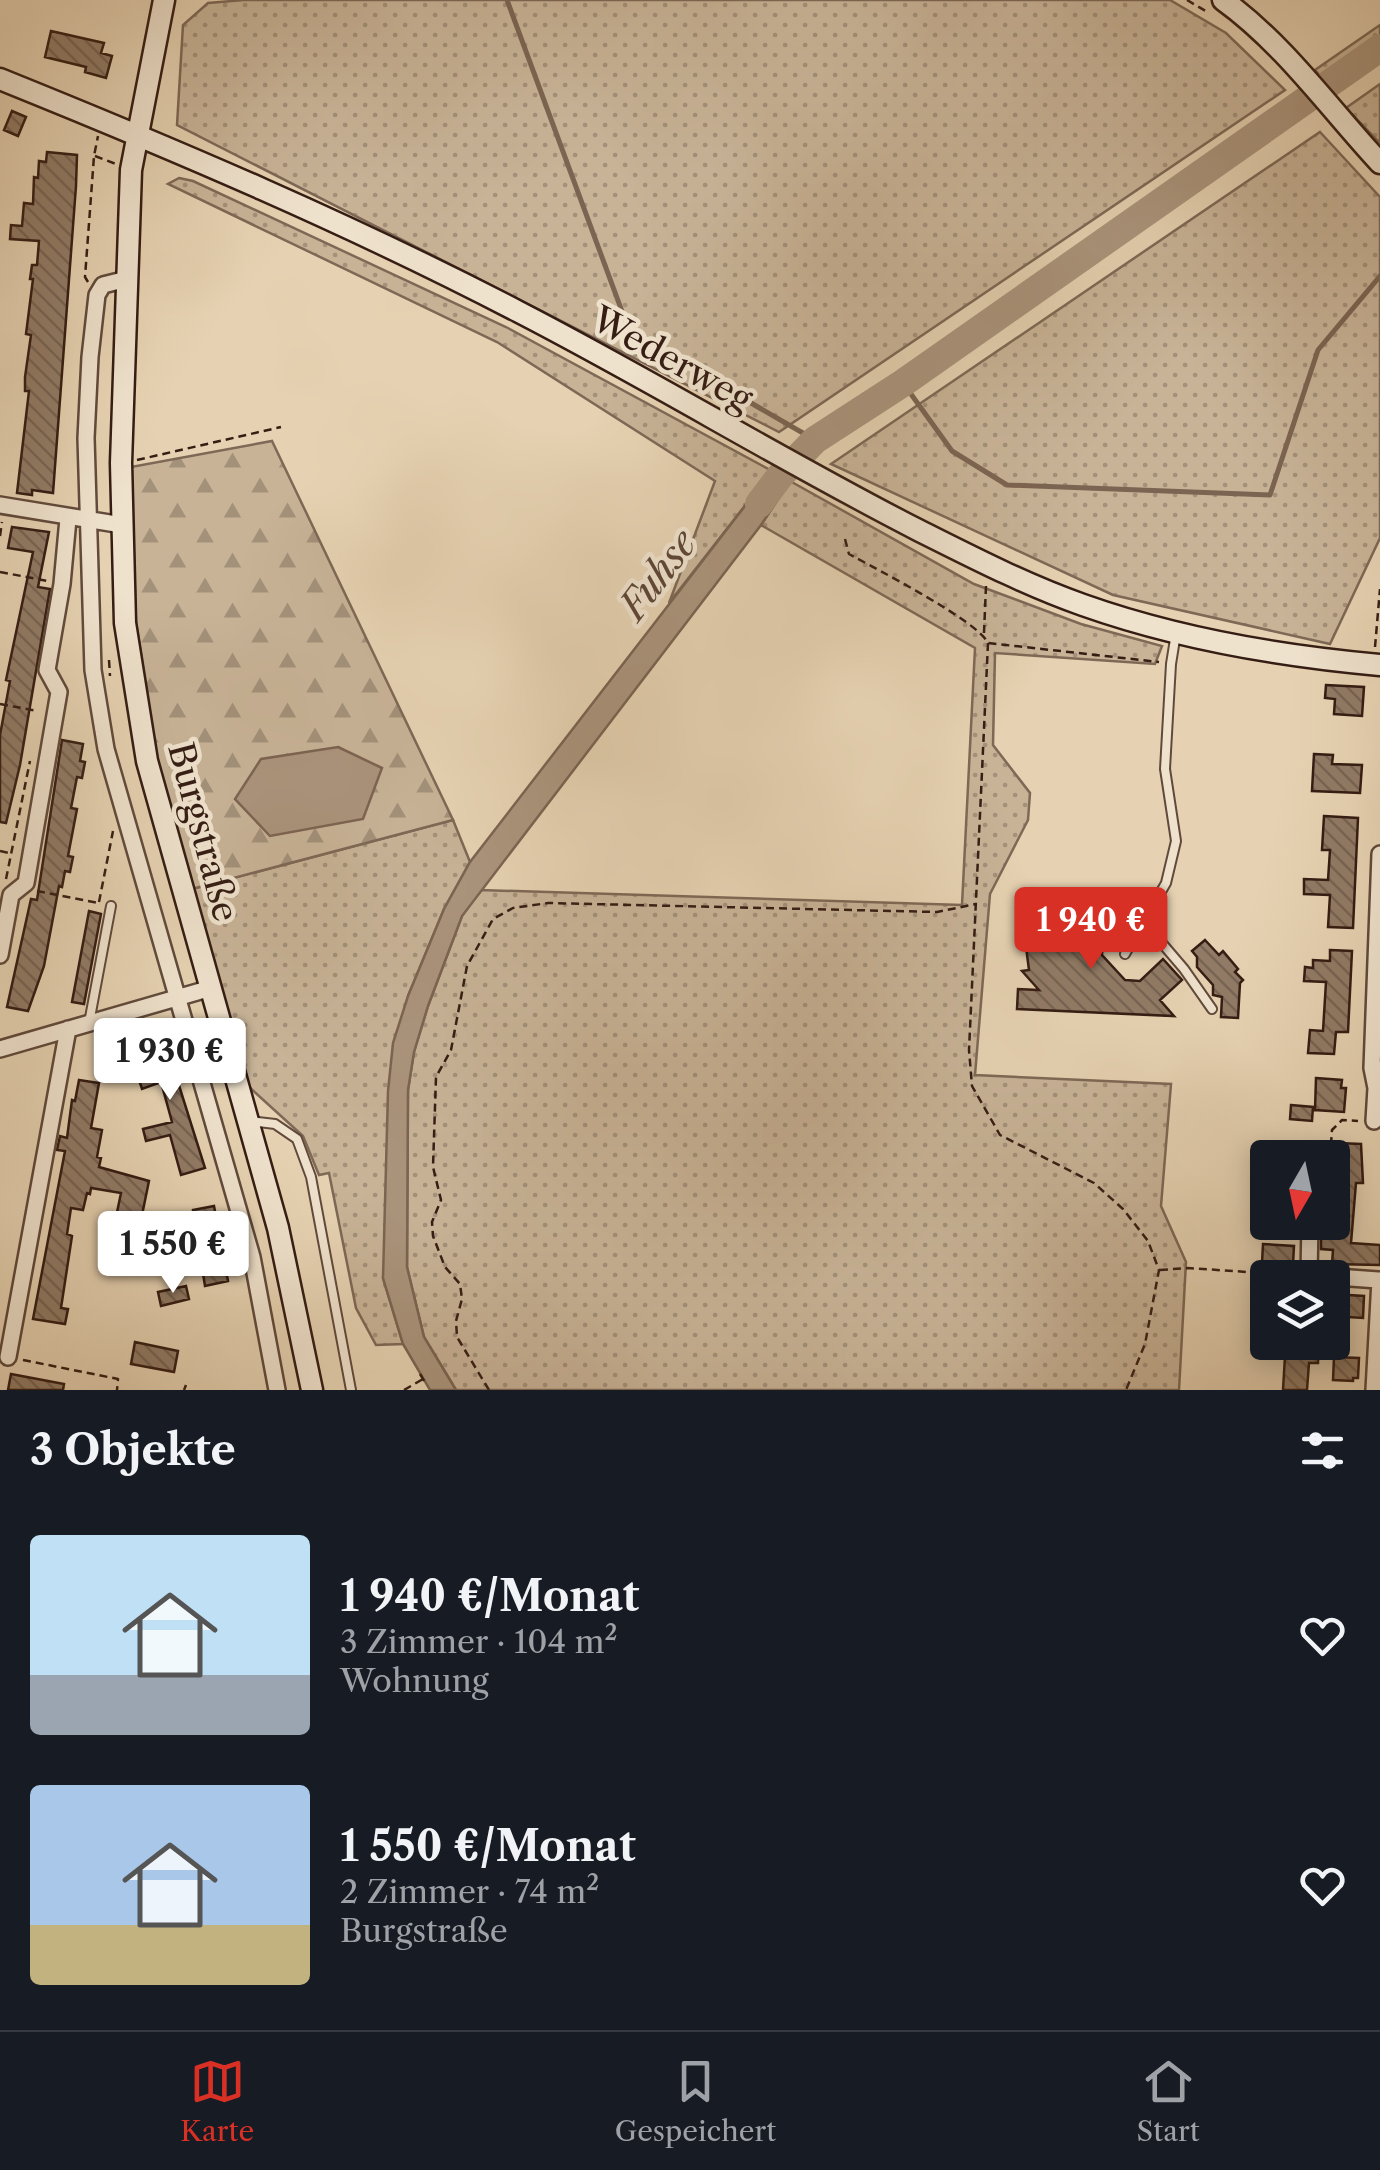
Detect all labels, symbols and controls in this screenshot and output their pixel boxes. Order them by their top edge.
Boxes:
street label: Wederweg [584,296,760,420]
water label: Fuhse [607,520,707,631]
street label: Burgstraße [159,738,248,926]
pin: 1 940 € [999,887,1183,972]
text: 1 940 € [1036,900,1146,939]
pin: 1 930 € [78,1018,262,1103]
text: 1 930 € [116,1031,224,1070]
north arrow [1250,1140,1350,1240]
map controls [1250,1140,1350,1360]
pin: 1 550 € [81,1211,265,1296]
text: 1 550 € [120,1224,226,1263]
button: layers [1250,1260,1350,1360]
icon: filters [1295,1423,1350,1478]
text: 3 Objekte [30,1424,236,1476]
text: 1 940 €/Monat [340,1570,639,1622]
icon: home [110,1575,230,1695]
icon: heart [1295,1608,1350,1663]
text: 3 Zimmer · 104 m² [340,1622,618,1661]
text: Wohnung [340,1661,489,1700]
text: 1 550 €/Monat [340,1820,636,1872]
icon: home [110,1825,230,1945]
icon: heart [1295,1858,1350,1913]
text: 2 Zimmer · 74 m² [340,1872,599,1911]
text: Burgstraße [340,1911,508,1950]
tab: Karte [180,2054,254,2148]
tab: Gespeichert [615,2054,776,2148]
tab: Start [1137,2054,1200,2148]

